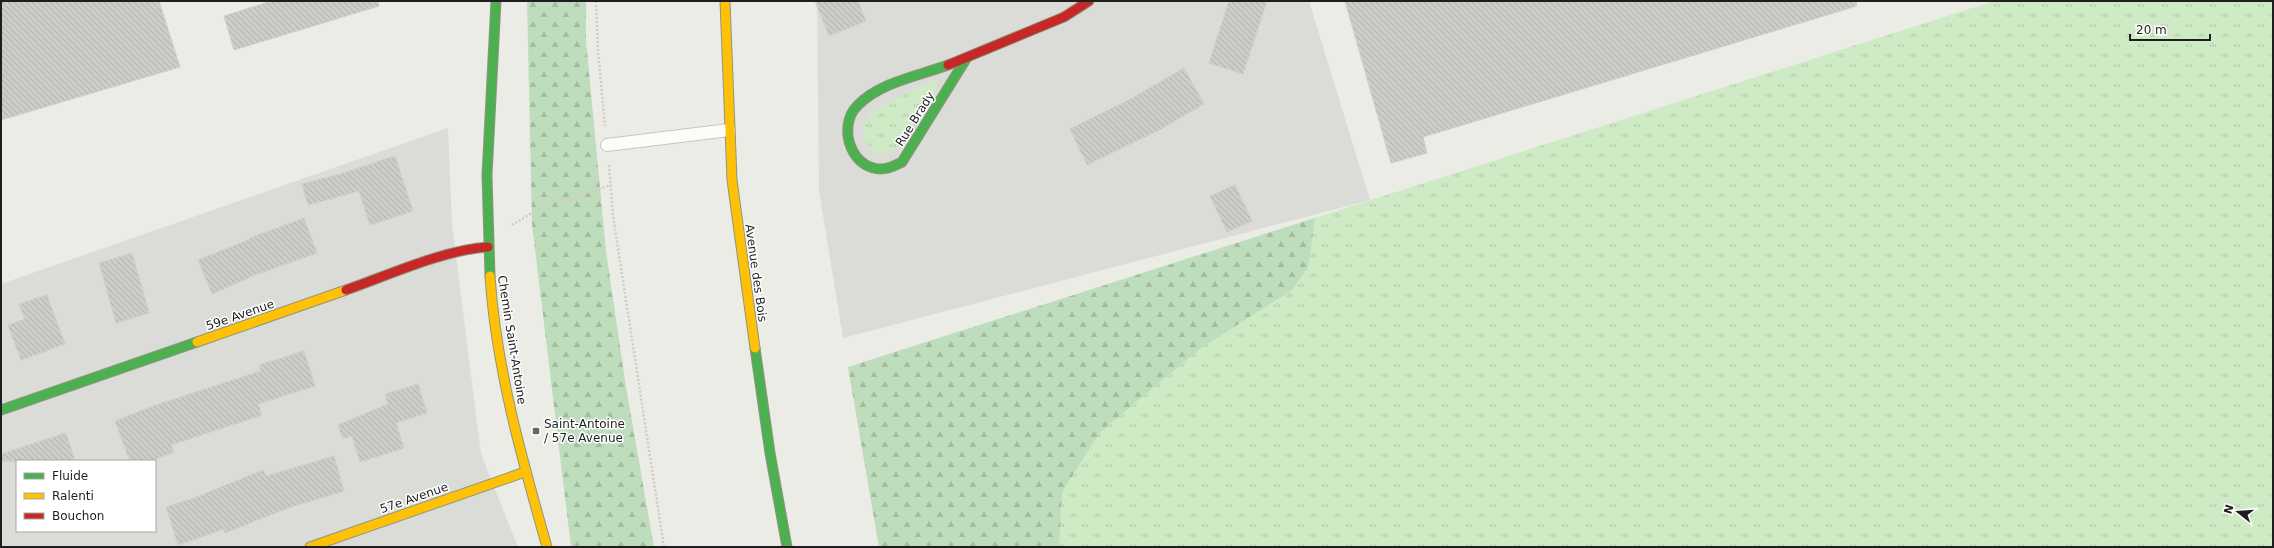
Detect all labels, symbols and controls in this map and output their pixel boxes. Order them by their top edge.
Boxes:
scale bar [2130,16,2210,42]
text: 20 m [2136,23,2167,37]
street label: Rue Brady [893,89,937,149]
street label: Avenue des Bois [742,223,770,323]
street label: Chemin Saint-Antoine [495,274,529,406]
street label: 59e Avenue [204,297,276,333]
place label: Saint-Antoine / 57e Avenue [544,417,625,445]
marker: Saint-Antoine / 57e Avenue [531,426,541,436]
legend [16,460,156,532]
text: Fluide [52,469,88,483]
street label: 57e Avenue [378,480,450,516]
text: Ralenti [52,489,94,503]
north arrow [2218,492,2258,532]
text: N [2221,503,2236,516]
text: Bouchon [52,509,104,523]

